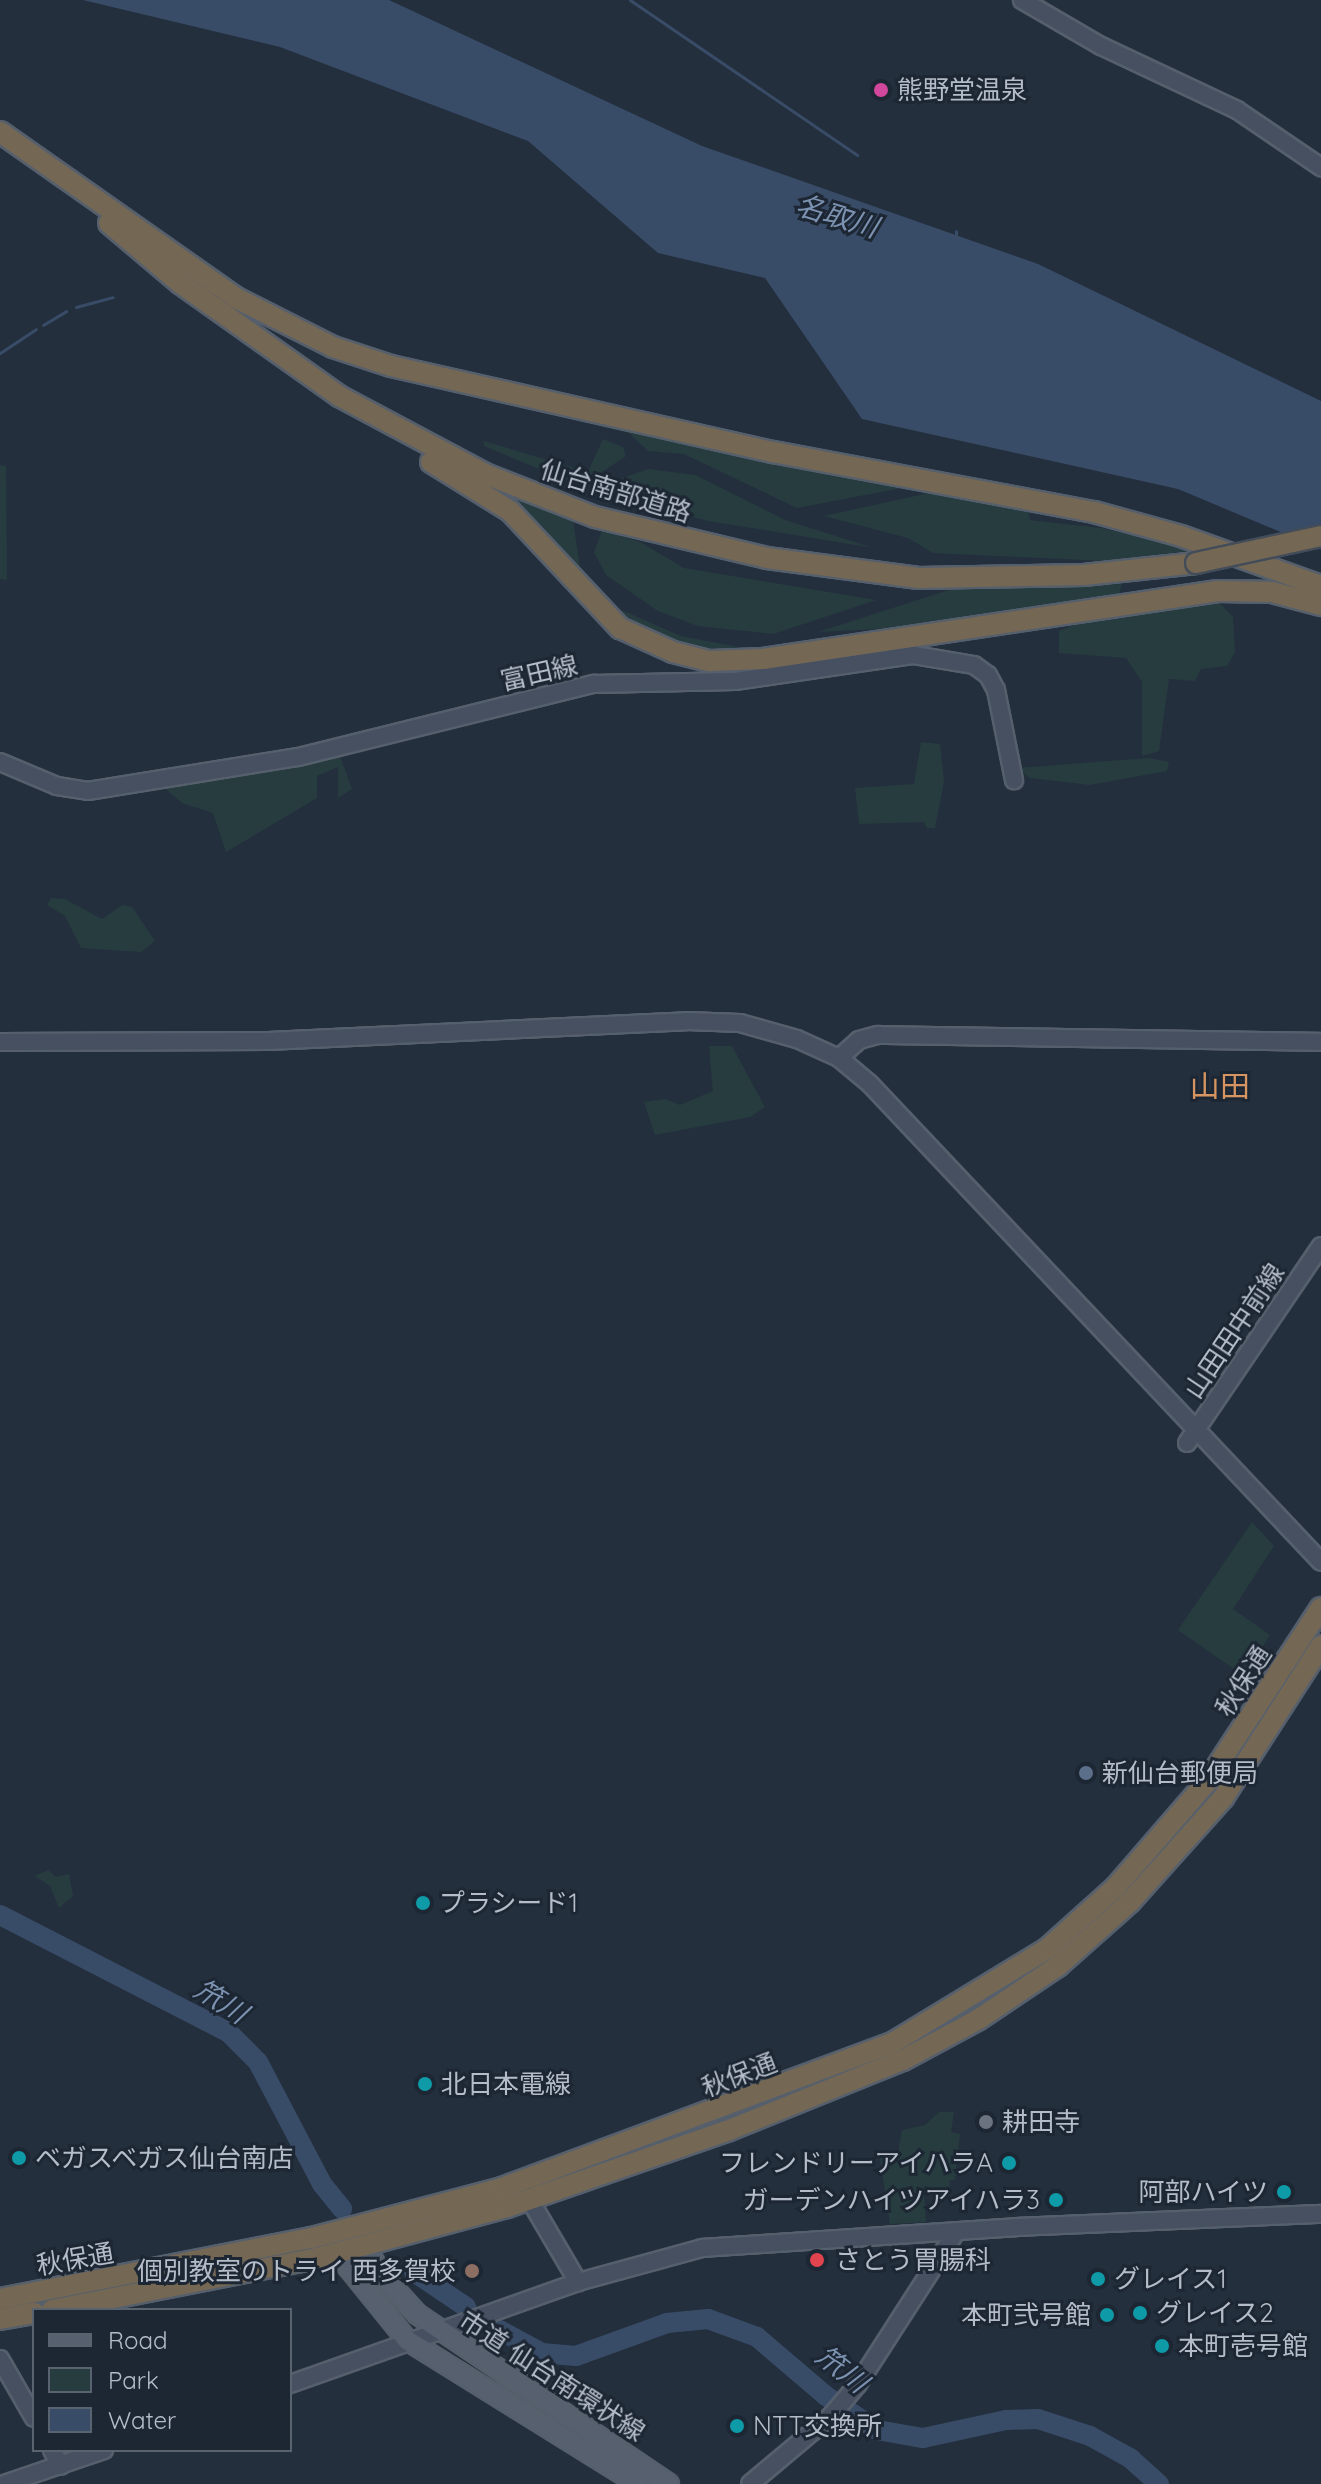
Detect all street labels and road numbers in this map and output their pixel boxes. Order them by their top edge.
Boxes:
street label: 仙台南部道路 [537,453,695,529]
street label: 富田線 [497,649,581,697]
street label: 山田田中前線 [1177,1258,1291,1404]
street label: 秋保通 [1209,1640,1277,1722]
street label: 秋保通 [697,2046,781,2104]
street label: 秋保通 [34,2237,116,2281]
street label: 市道 仙台南環状線 [453,2304,651,2448]

